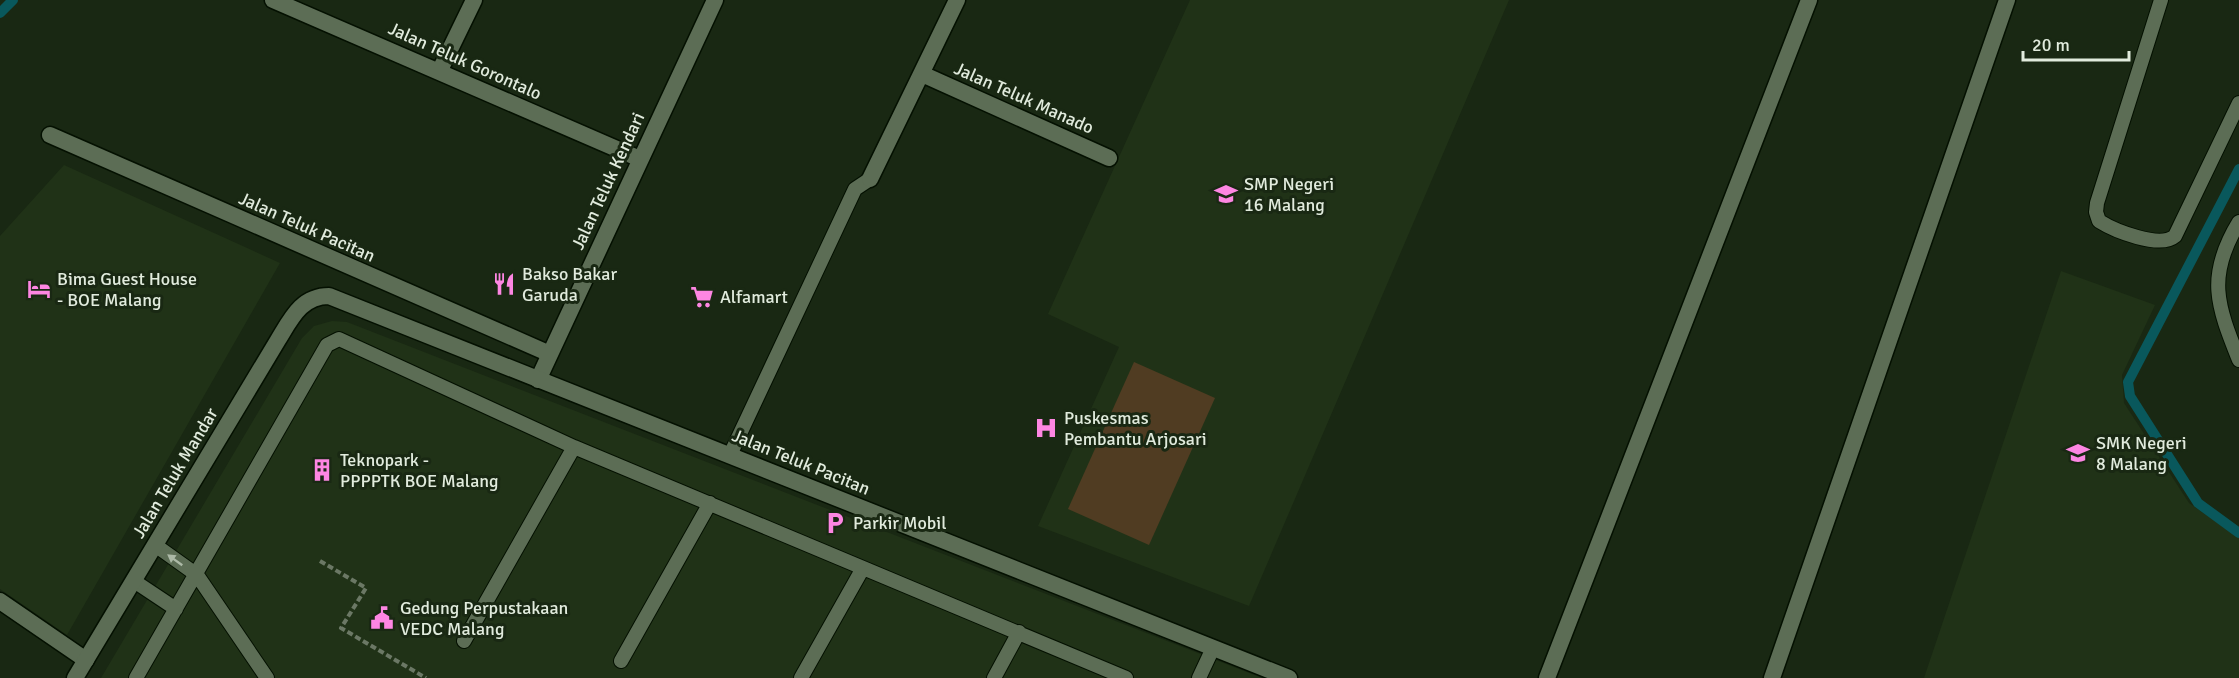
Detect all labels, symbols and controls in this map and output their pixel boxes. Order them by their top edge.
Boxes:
street label: Jalan Teluk Gorontalo [385,17,545,105]
scale bar [2023,24,2130,62]
text: 20 m [2032,34,2070,56]
street label: Jalan Teluk Manado [951,57,1097,139]
street label: Jalan Teluk Kendari [567,109,649,253]
place label: SMP Negeri 16 Malang [1244,173,1334,216]
school or university icon: SMP Negeri 16 Malang [1213,181,1239,207]
street label: Jalan Teluk Pacitan [235,187,379,267]
place label: Bakso Bakar Garuda [522,263,617,306]
place label: Bima Guest House - BOE Malang [57,268,197,311]
restaurant icon: Bakso Bakar Garuda [491,271,517,297]
hotel icon: Bima Guest House - BOE Malang [26,276,52,302]
supermarket icon: Alfamart [689,284,715,310]
place label: Alfamart [720,286,788,308]
street label: Jalan Teluk Mandar [127,404,223,542]
place label: Puskesmas Pembantu Arjosari [1064,407,1207,450]
hospital icon: Puskesmas Pembantu Arjosari [1033,415,1059,441]
street label: Jalan Teluk Pacitan [729,424,873,500]
place label: SMK Negeri 8 Malang [2096,432,2187,475]
school or university icon: SMK Negeri 8 Malang [2065,440,2091,466]
place label: Teknopark - PPPPTK BOE Malang [340,449,499,492]
building icon: Teknopark - PPPPTK BOE Malang [309,457,335,483]
parking icon: Parkir Mobil [822,510,848,536]
place label: Parkir Mobil [853,512,947,534]
one-way arrow [168,555,183,567]
place label: Gedung Perpustakaan VEDC Malang [400,597,568,640]
public building icon: Gedung Perpustakaan VEDC Malang [369,605,395,631]

